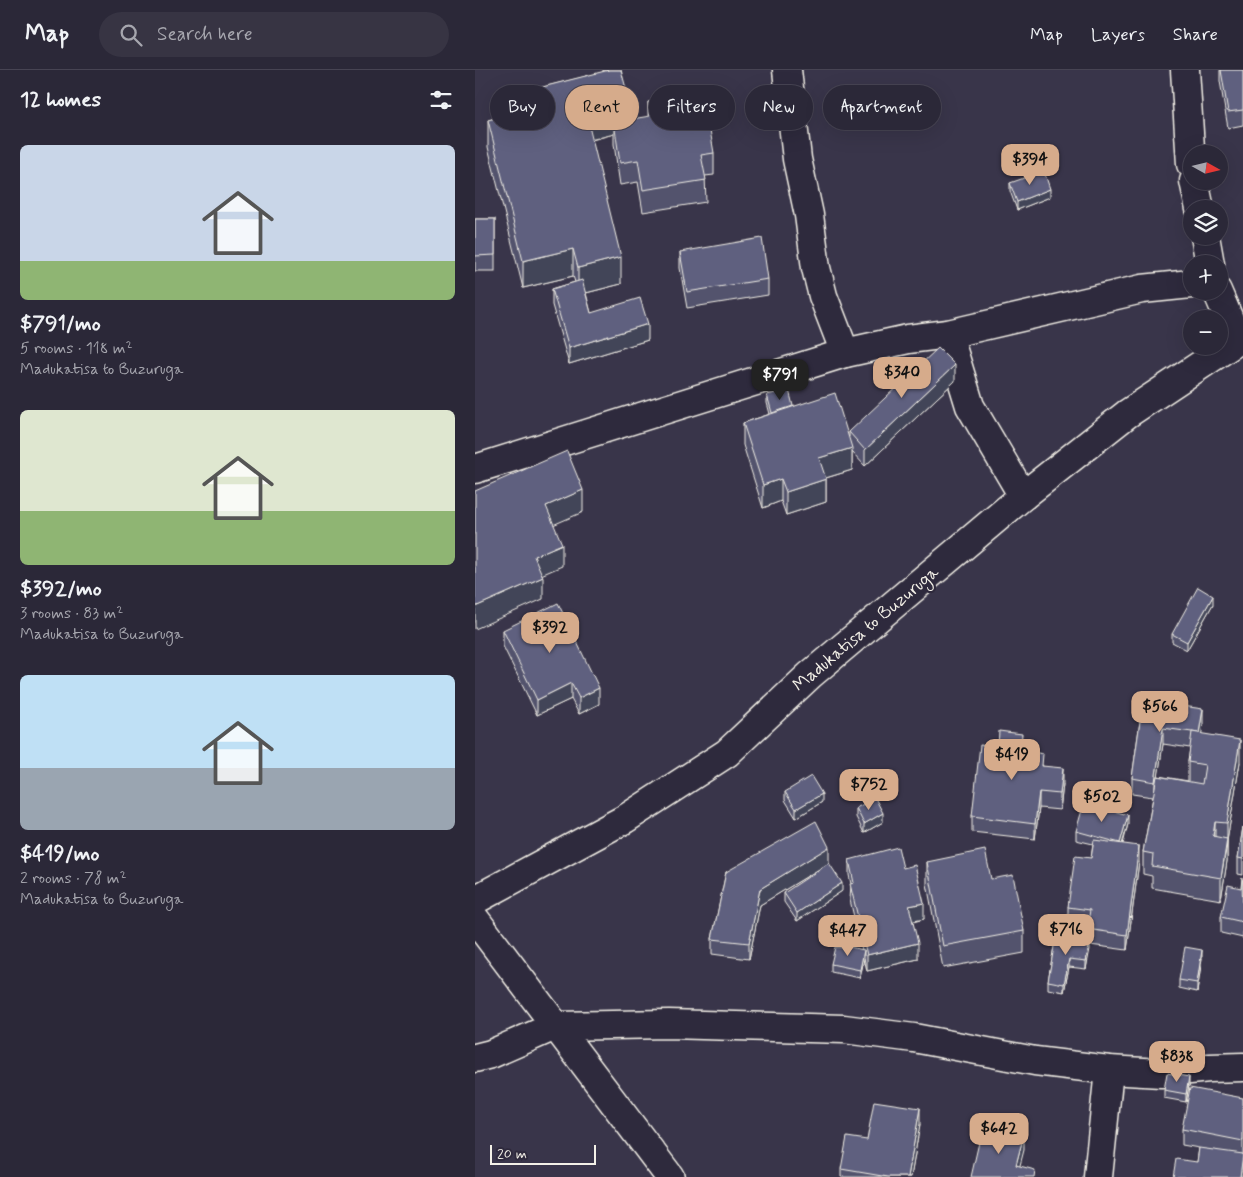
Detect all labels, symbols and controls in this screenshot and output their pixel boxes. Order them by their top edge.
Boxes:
search box [99,12,449,57]
text: Map [25,19,69,50]
icon: search [117,21,145,49]
text: Search here [157,22,253,47]
text: Map [1030,23,1063,47]
text: Layers [1091,23,1145,47]
text: Share [1173,23,1218,47]
chip: Buy [490,85,555,130]
chip: Rent [565,85,639,130]
chip: Filters [649,85,735,130]
chip: New [745,85,813,130]
chip: Apartment [823,85,941,130]
text: 12 homes [20,86,101,114]
icon: filters [427,86,455,114]
pin: $394 [1000,144,1060,186]
north arrow [1183,145,1227,190]
map controls [1183,145,1228,355]
text: $394 [1012,149,1048,170]
icon: home [193,178,283,268]
button: layers [1183,200,1228,245]
button: + [1183,255,1228,300]
text: $791/mo [20,310,101,338]
button: − [1183,310,1228,355]
text: 5 rooms · 118 m² [20,338,133,359]
pin: $340 [872,356,932,399]
pin: $791 [750,358,810,401]
text: Madukatisa to Buzuruga [20,359,183,380]
text: $340 [884,362,920,383]
text: $791 [763,364,797,385]
icon: home [193,443,283,533]
street label: Madukatisa to Buzuruga [788,561,945,698]
text: $392/mo [20,575,102,603]
text: 3 rooms · 83 m² [20,603,123,624]
pin: $392 [520,612,580,654]
text: $392 [532,617,568,638]
text: Madukatisa to Buzuruga [20,624,183,645]
pin: $566 [1130,690,1190,733]
text: $566 [1142,696,1178,717]
icon: home [193,708,283,798]
pin: $419 [982,738,1042,781]
text: $419 [995,744,1029,765]
pin: $752 [839,768,899,811]
text: $752 [850,774,888,795]
pin: $502 [1072,780,1132,823]
text: $502 [1083,786,1121,807]
text: $419/mo [20,840,100,868]
text: 2 rooms · 78 m² [20,868,127,889]
text: Madukatisa to Buzuruga [20,889,183,910]
pin: $447 [818,914,878,957]
pin: $716 [1036,914,1096,956]
text: $716 [1049,919,1083,940]
text: $447 [829,920,867,941]
pin: $838 [1147,1040,1207,1083]
text: $838 [1160,1046,1194,1067]
pin: $642 [969,1112,1029,1155]
text: $642 [981,1118,1017,1139]
scale bar [490,1142,596,1165]
text: 20 m [497,1145,527,1163]

